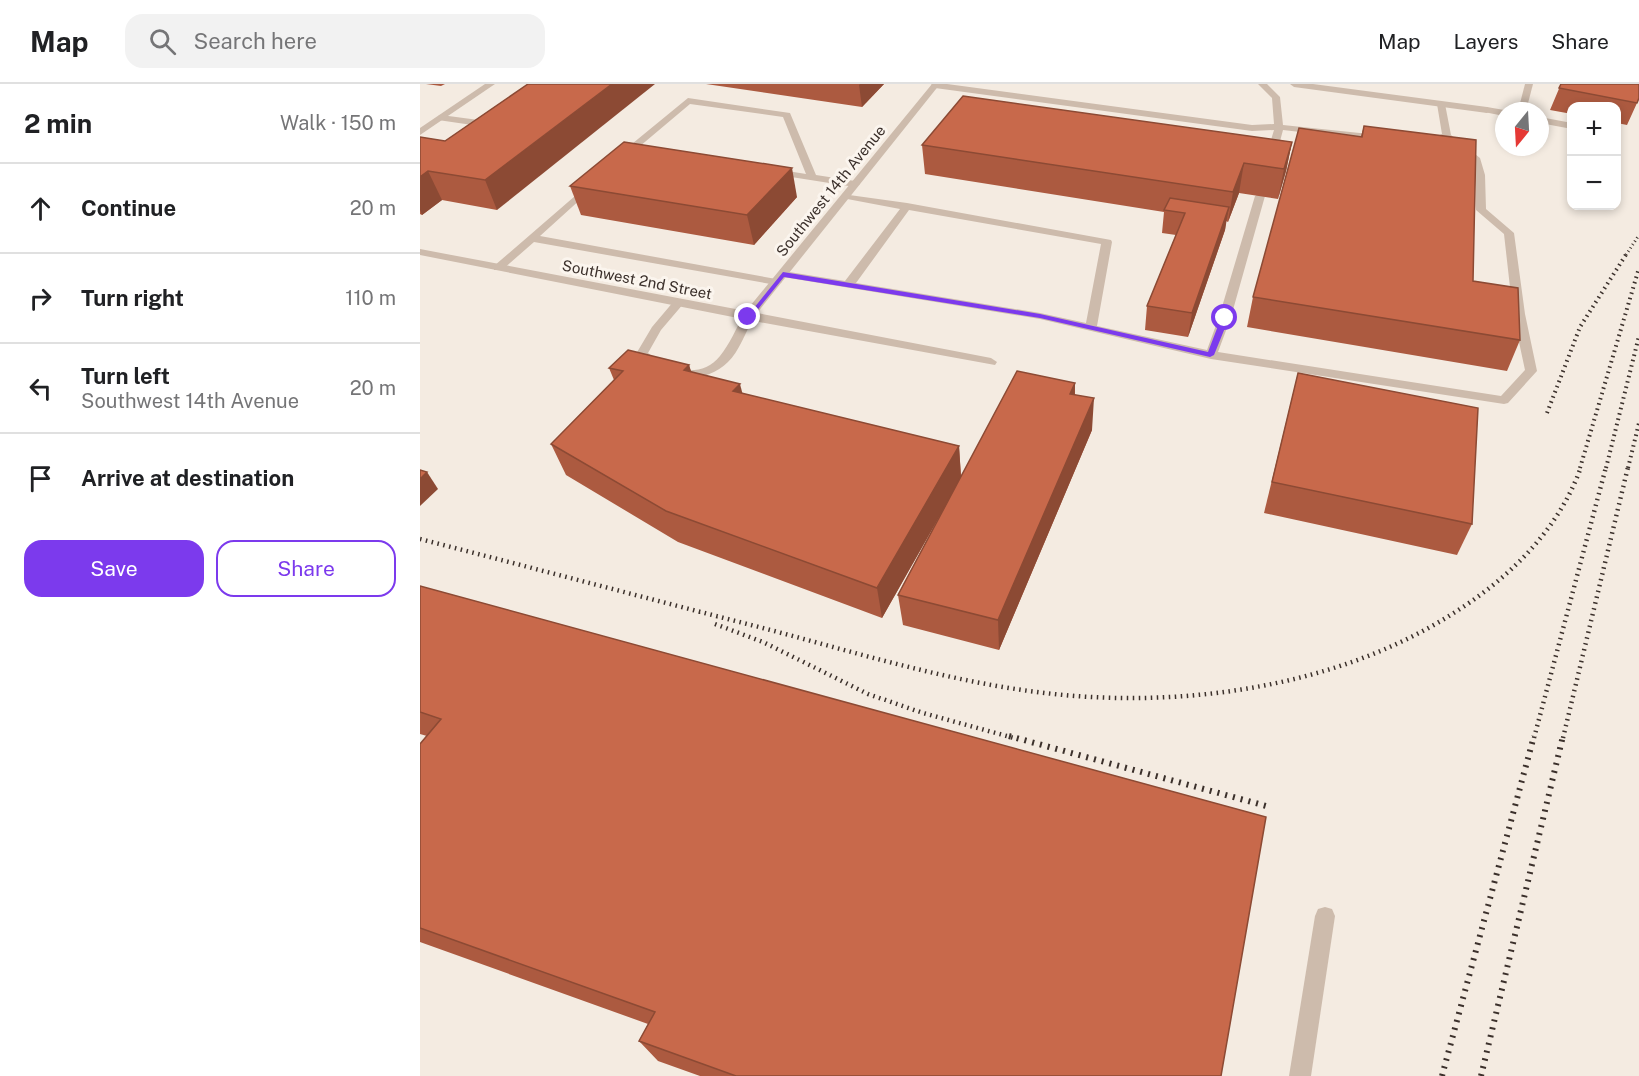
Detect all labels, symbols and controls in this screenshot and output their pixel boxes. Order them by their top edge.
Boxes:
search box [125,14,545,68]
text: Map [30,25,89,58]
icon: search [146,25,179,58]
text: Search here [194,28,317,54]
text: Map [1378,29,1421,54]
text: Layers [1454,29,1518,54]
text: Share [1551,29,1609,54]
north arrow [1495,102,1549,156]
map controls [1567,102,1621,210]
button: + [1567,102,1621,156]
text: 2 min [24,108,92,139]
text: Walk · 150 m [280,111,396,135]
street label: Southwest 14th Avenue [773,122,889,260]
button: − [1567,156,1621,210]
icon: ahead [24,192,57,225]
text: Continue [81,195,176,221]
text: 20 m [350,196,396,220]
street label: Southwest 2nd Street [561,257,714,302]
icon: right [24,282,57,315]
text: Turn right [81,285,184,311]
text: 110 m [345,286,396,310]
route end [734,303,760,329]
route start [1211,304,1237,330]
text: Turn left [81,363,170,389]
icon: left [24,372,57,405]
text: 20 m [350,376,396,400]
text: Southwest 14th Avenue [81,389,299,413]
icon: arrive [24,462,57,495]
text: Arrive at destination [81,465,294,491]
button: Save [24,540,204,597]
button: Share [216,540,396,597]

